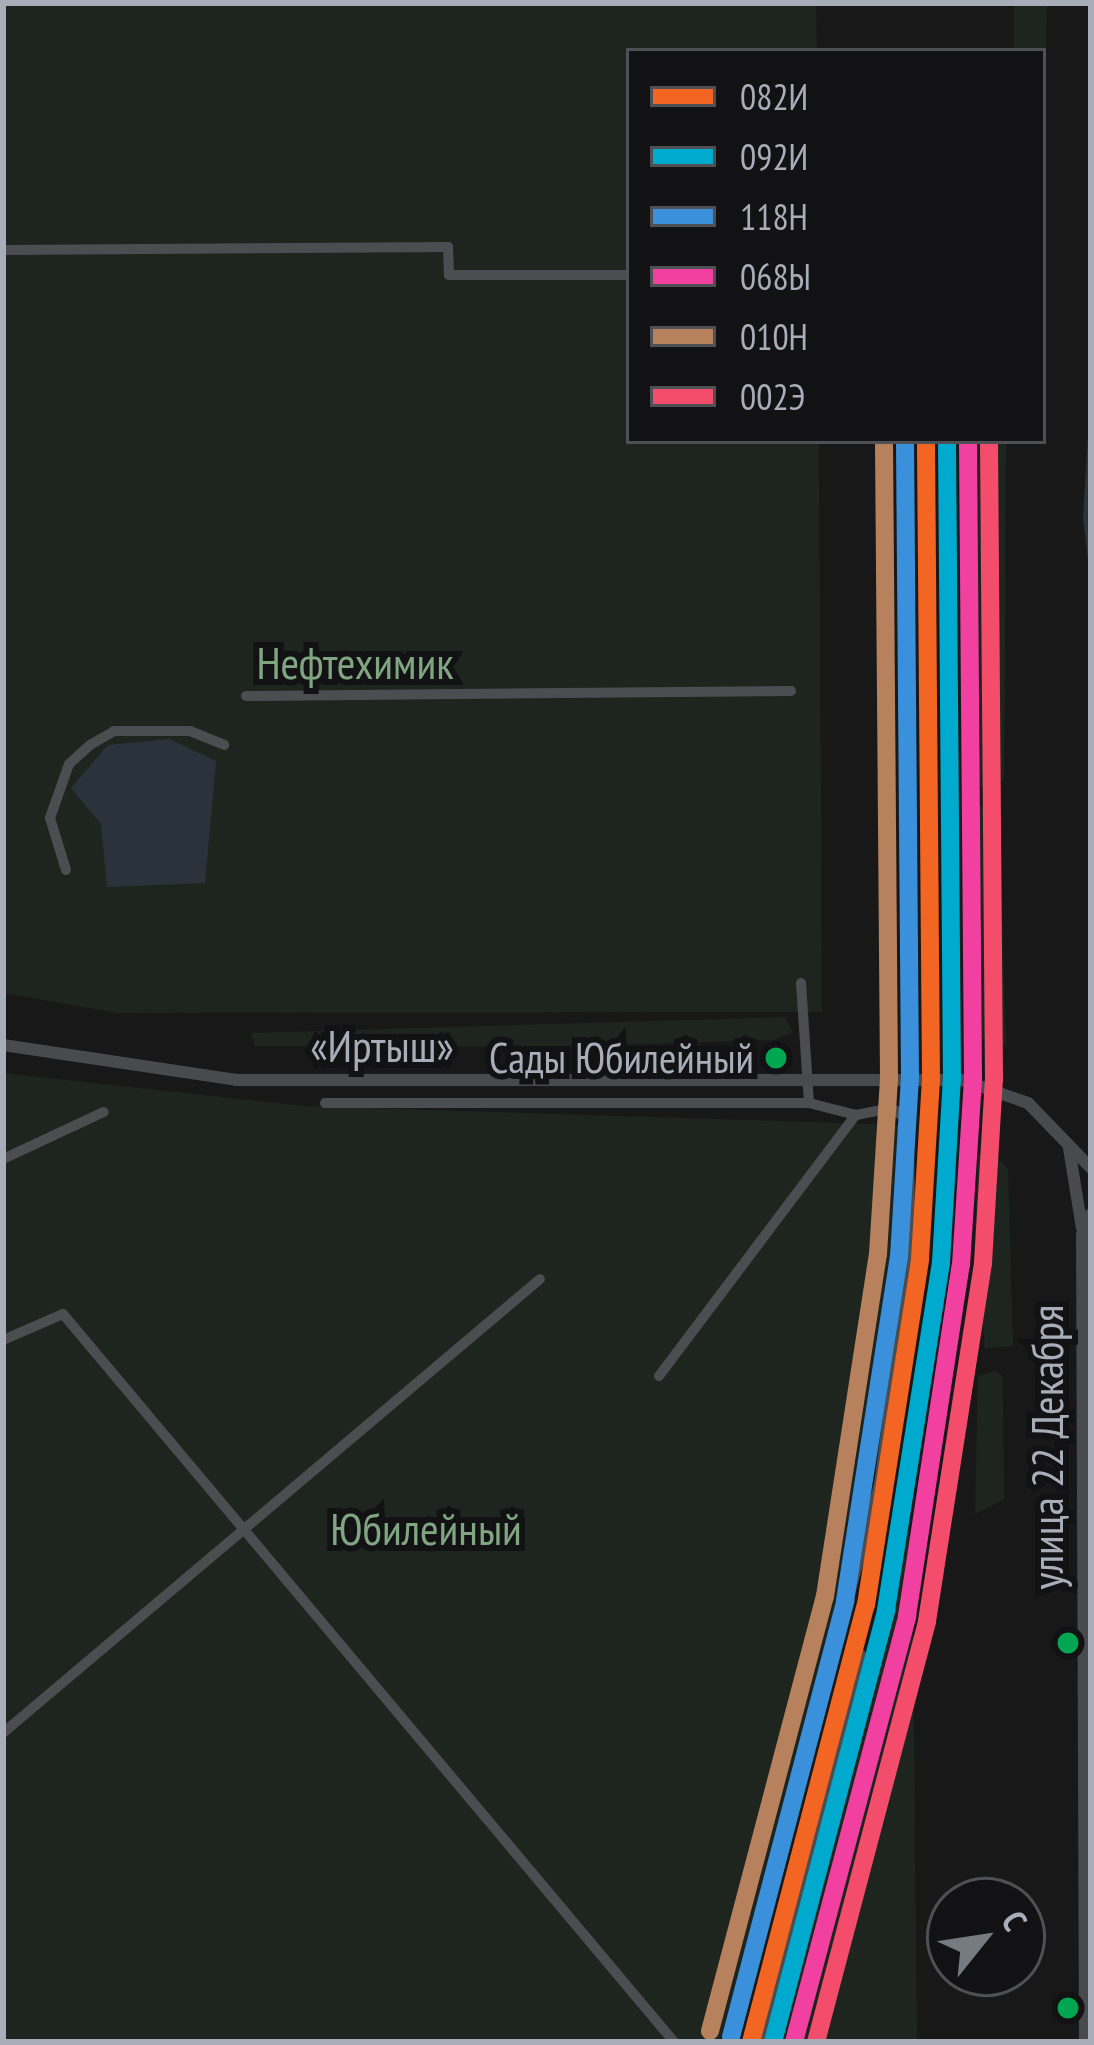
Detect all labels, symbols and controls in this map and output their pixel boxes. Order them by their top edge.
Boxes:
legend [626,48,1046,444]
text: 082И [740,73,808,120]
text: 092И [740,133,808,180]
text: 118Н [740,193,808,240]
text: 068Ы [740,253,811,300]
text: 010Н [740,313,808,360]
text: 002Э [740,373,805,420]
park label: Нефтехимик [256,636,454,690]
street label: «Иртыш» [310,1019,454,1073]
place label: Сады Юбилейный [489,1033,754,1083]
marker: Сады Юбилейный [765,1047,787,1069]
street label: улица 22 Декабря [1020,1304,1074,1590]
park label: Юбилейный [330,1502,522,1556]
unlabelled marker [1057,1632,1079,1654]
north arrow [926,1877,1046,1997]
text: С [993,1903,1037,1938]
unlabelled marker [1057,1997,1079,2019]

